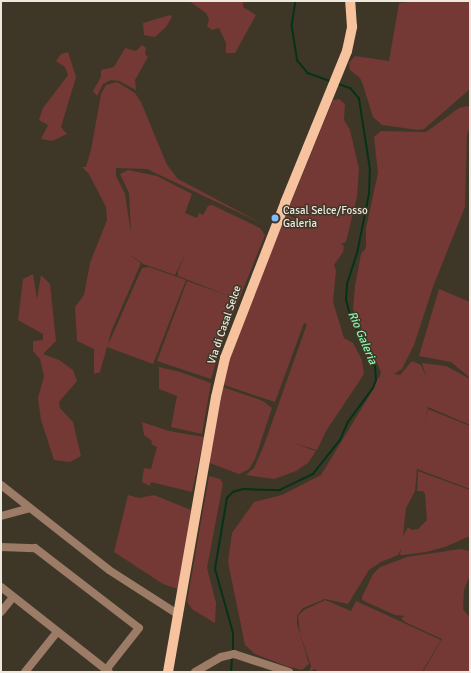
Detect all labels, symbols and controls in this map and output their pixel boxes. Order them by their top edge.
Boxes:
place label: Casal Selce/Fosso Galeria [283,205,368,231]
marker: Casal Selce/Fosso Galeria [270,213,280,223]
street label: Via di Casal Selce [205,284,245,366]
water label: Rio Galeria [344,309,380,367]

